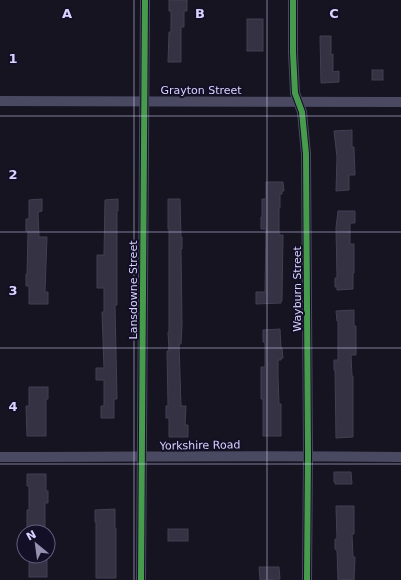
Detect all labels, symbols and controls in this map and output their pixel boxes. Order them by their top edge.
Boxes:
text: A [62,6,72,21]
text: B [195,6,205,21]
text: C [329,6,339,21]
text: 1 [8,51,18,66]
street label: Grayton Street [160,84,242,97]
text: 2 [8,167,18,182]
street label: Lansdowne Street [127,240,140,339]
street label: Wayburn Street [291,246,304,332]
text: 3 [8,283,18,298]
text: 4 [8,399,18,414]
street label: Yorkshire Road [159,438,241,453]
north arrow [16,524,56,564]
text: N [24,528,39,544]

